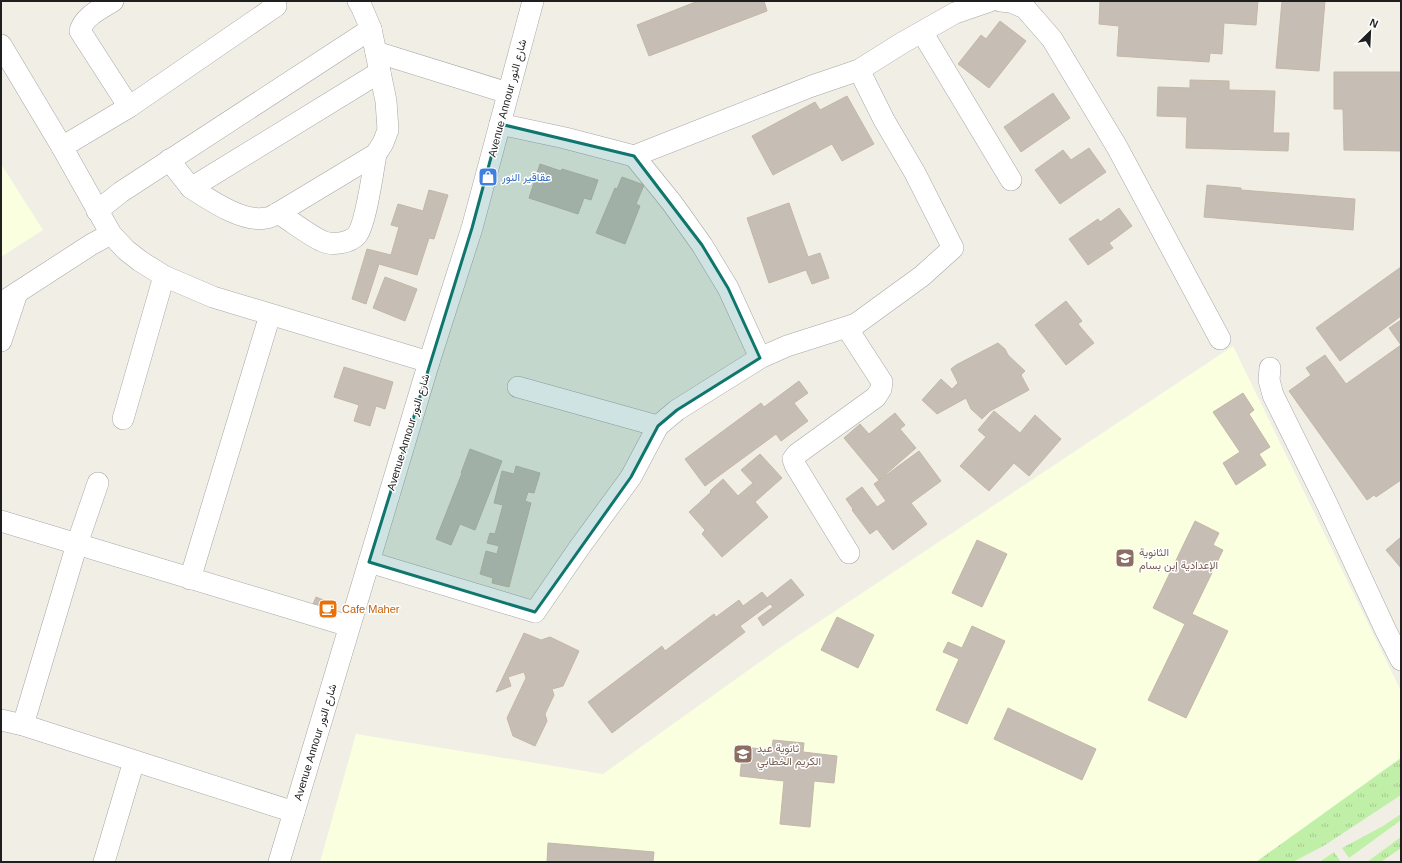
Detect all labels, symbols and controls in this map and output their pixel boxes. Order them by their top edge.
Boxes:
north arrow [1350,12,1390,52]
text: N [1368,16,1380,30]
street label: Avenue Annour شارع النور [485,38,531,159]
shop icon: عقاقير النور [477,166,499,188]
place label: عقاقير النور [501,171,551,184]
street label: Avenue Annour شارع النور [385,372,433,492]
place label: الثانوية الإعدادية إبن بسام [1139,546,1218,573]
school or university icon: الثانوية الإعدادية إبن بسام [1114,547,1136,569]
cafe icon: Cafe Maher [317,598,339,620]
place label: Cafe Maher [342,603,400,615]
street label: Avenue Annour شارع النور [292,682,340,802]
place label: ثانوية عبد الكريم الخطابي [757,742,821,771]
school or university icon: ثانوية عبد الكريم الخطابي [732,743,754,765]

